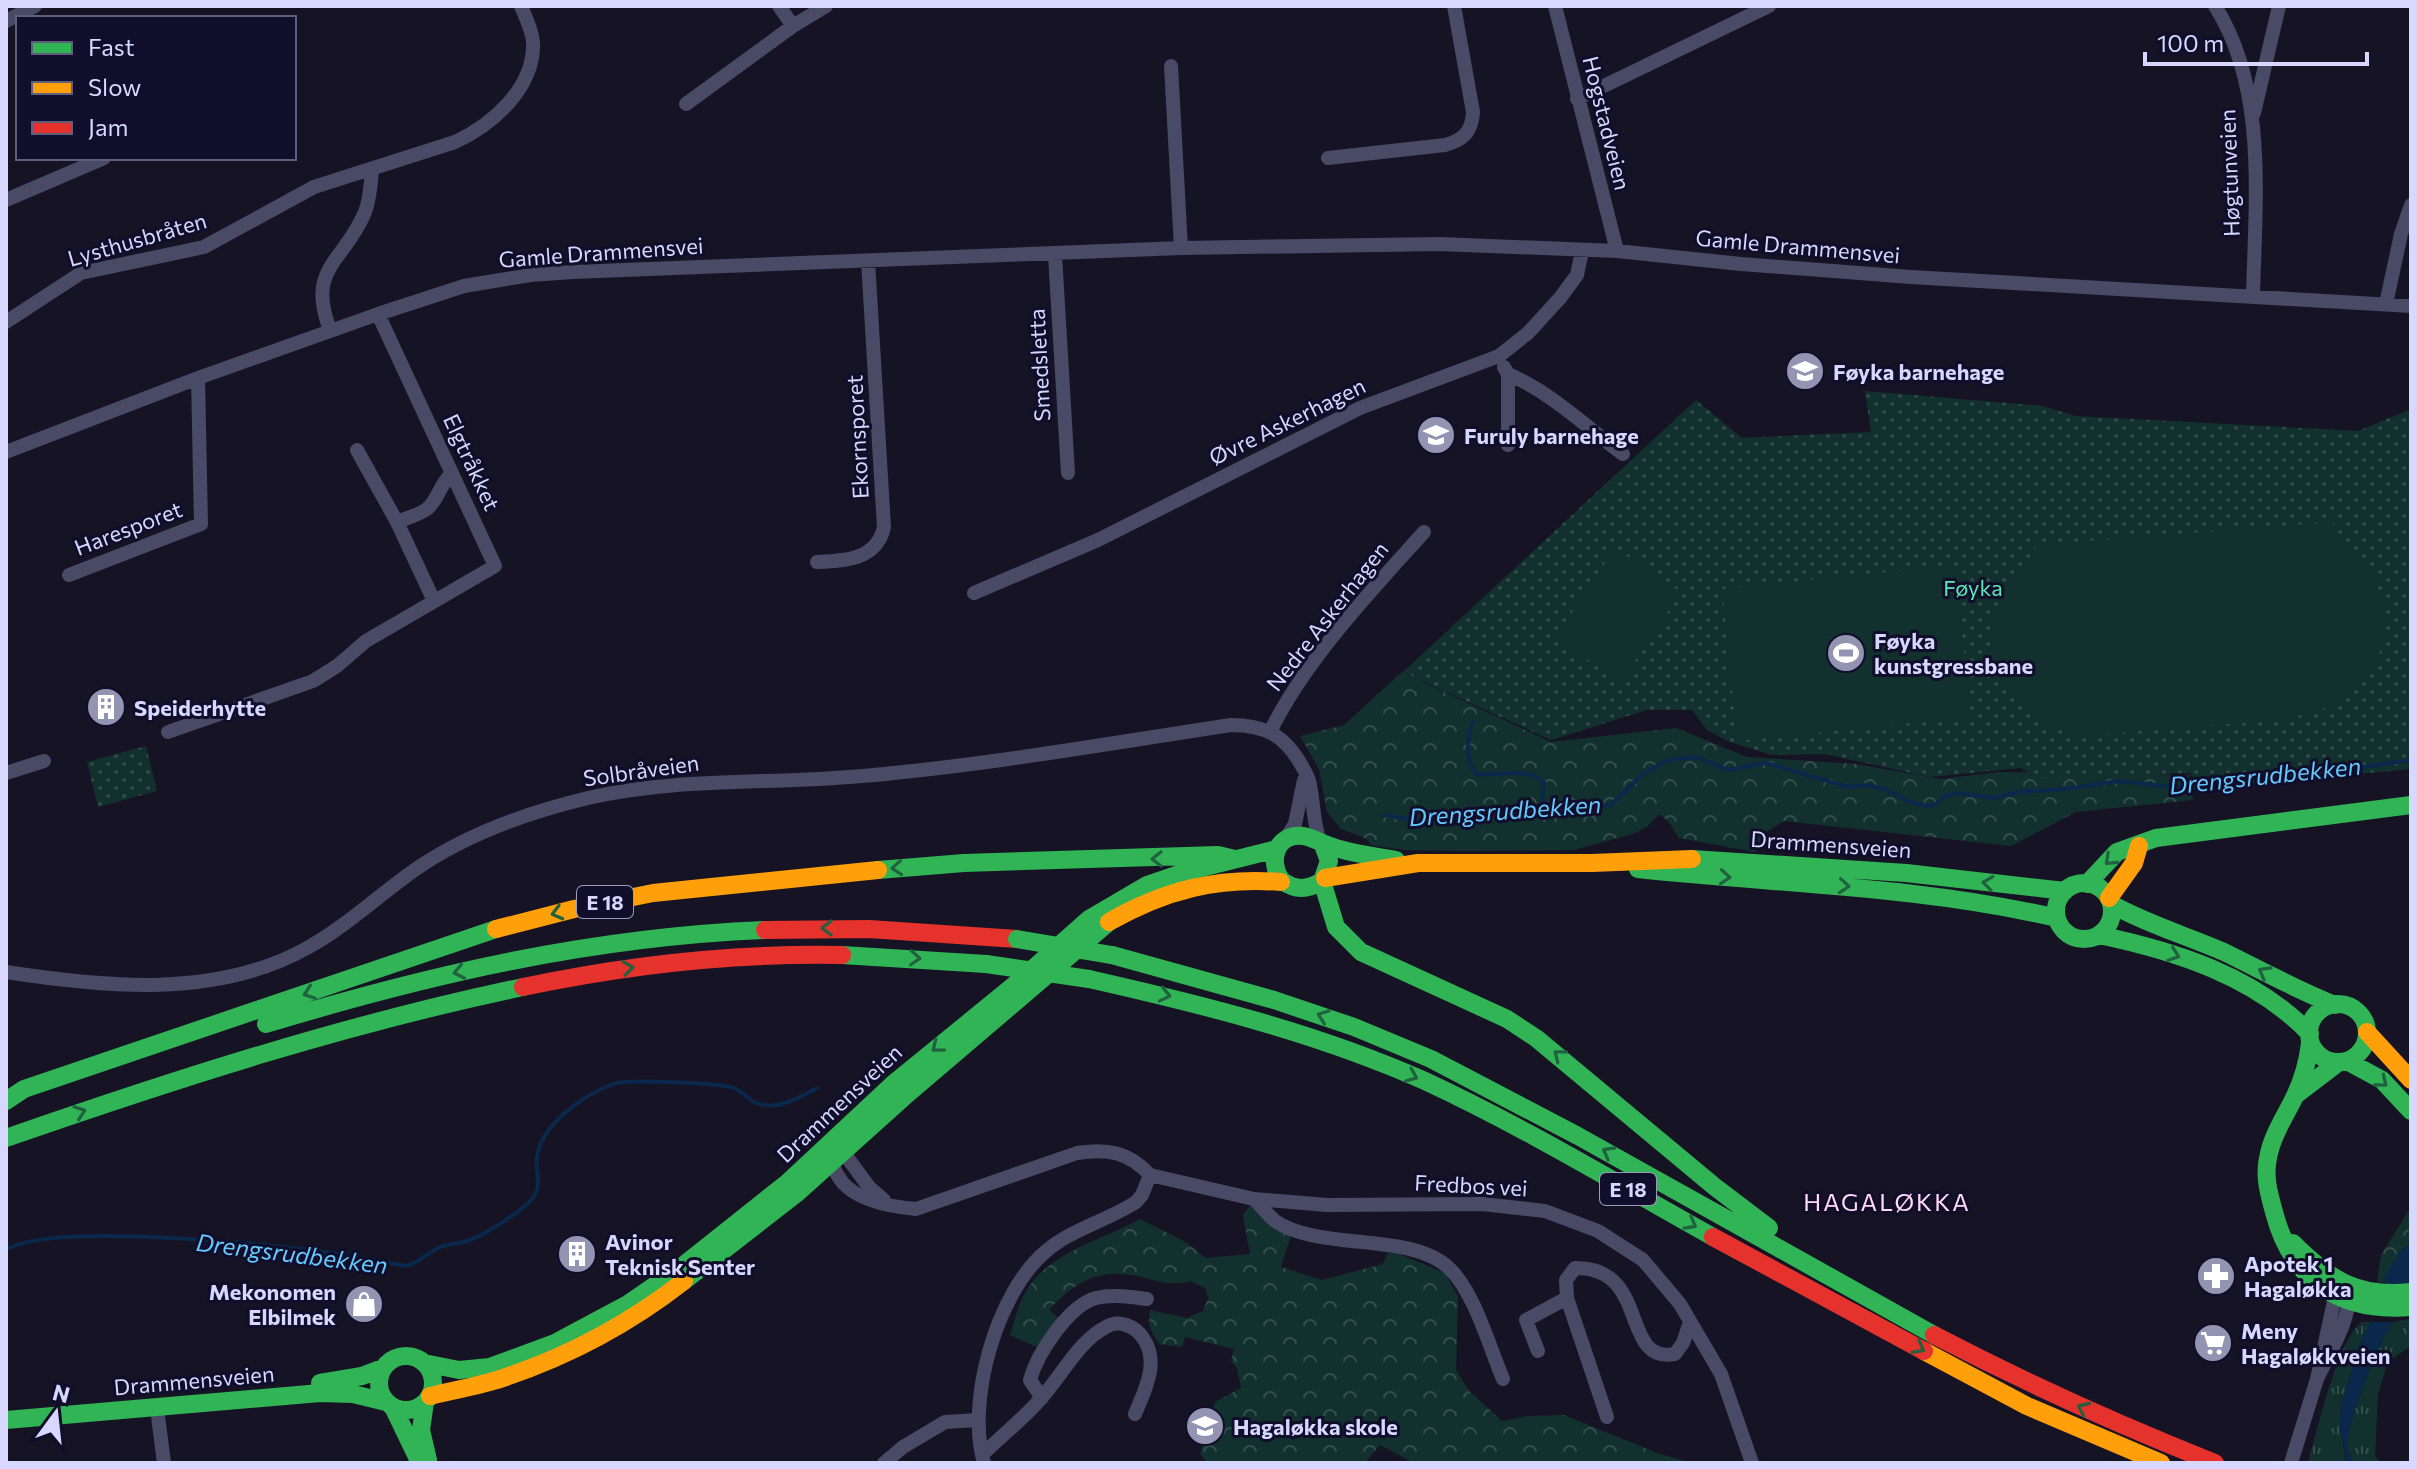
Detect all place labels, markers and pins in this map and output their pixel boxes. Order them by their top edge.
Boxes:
school or university icon: Føyka barnehage [1784,350,1826,392]
place label: Føyka barnehage [1833,358,2004,385]
school or university icon: Furuly barnehage [1415,414,1457,456]
place label: Furuly barnehage [1464,422,1639,449]
place label: Føyka kunstgressbane [1874,627,2033,679]
sports icon: Føyka kunstgressbane [1825,632,1867,674]
building icon: Speiderhytte [85,686,127,728]
place label: Speiderhytte [134,694,266,721]
place label: Avinor Teknisk Senter [605,1228,755,1280]
building icon: Avinor Teknisk Senter [556,1233,598,1275]
place label: Apotek 1 Hagaløkka [2244,1250,2352,1302]
pharmacy icon: Apotek 1 Hagaløkka [2195,1255,2237,1297]
place label: Mekonomen Elbilmek [209,1278,336,1330]
shop icon: Mekonomen Elbilmek [343,1283,385,1325]
place label: Meny Hagaløkkveien [2241,1317,2391,1369]
supermarket icon: Meny Hagaløkkveien [2192,1322,2234,1364]
school or university icon: Hagaløkka skole [1184,1405,1226,1447]
place label: Hagaløkka skole [1233,1413,1398,1440]

